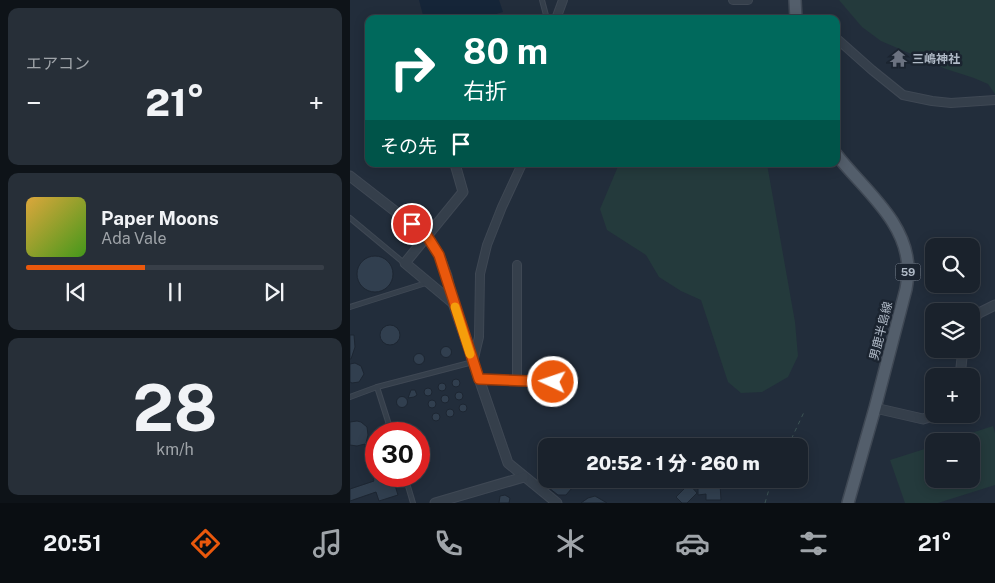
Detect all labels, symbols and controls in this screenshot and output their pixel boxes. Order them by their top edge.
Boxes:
text: 80 m [463,31,548,72]
icon: right [380,35,445,100]
temple icon: 三嶋神社 [888,49,908,69]
place label: 三嶋神社 [912,52,960,66]
text: エアコン [26,54,90,73]
text: 右折 [463,78,507,104]
text: 21° [145,80,205,125]
text: − [26,86,42,119]
text: + [308,86,324,119]
icon: arrive [447,130,475,158]
text: その先 [380,135,437,157]
pin [391,203,433,245]
text: Paper Moons [101,207,219,229]
icon: arrive [398,210,426,238]
text: Ada Vale [101,229,166,248]
map controls [925,238,980,488]
button: search [925,238,980,293]
road number: 59 [896,264,920,280]
icon: previous [62,278,90,306]
icon: pause [161,278,189,306]
icon: next [260,278,288,306]
street label: 男鹿半島線 [867,300,895,362]
button: layers [925,303,980,358]
position arrow [526,355,578,407]
button: + [925,368,980,423]
text: 28 [133,369,217,446]
speed limit sign: 30 [365,422,430,487]
button: − [925,433,980,488]
text: km/h [156,440,194,459]
text: 20:52 · 1 分 · 260 m [586,452,760,474]
icon: directions [188,526,223,561]
icon: music [310,526,345,561]
icon: phone [431,526,466,561]
icon: climate [553,526,588,561]
icon: car [675,526,710,561]
icon: filters [796,526,831,561]
text: 20:51 [43,530,102,556]
text: 21° [918,530,952,556]

